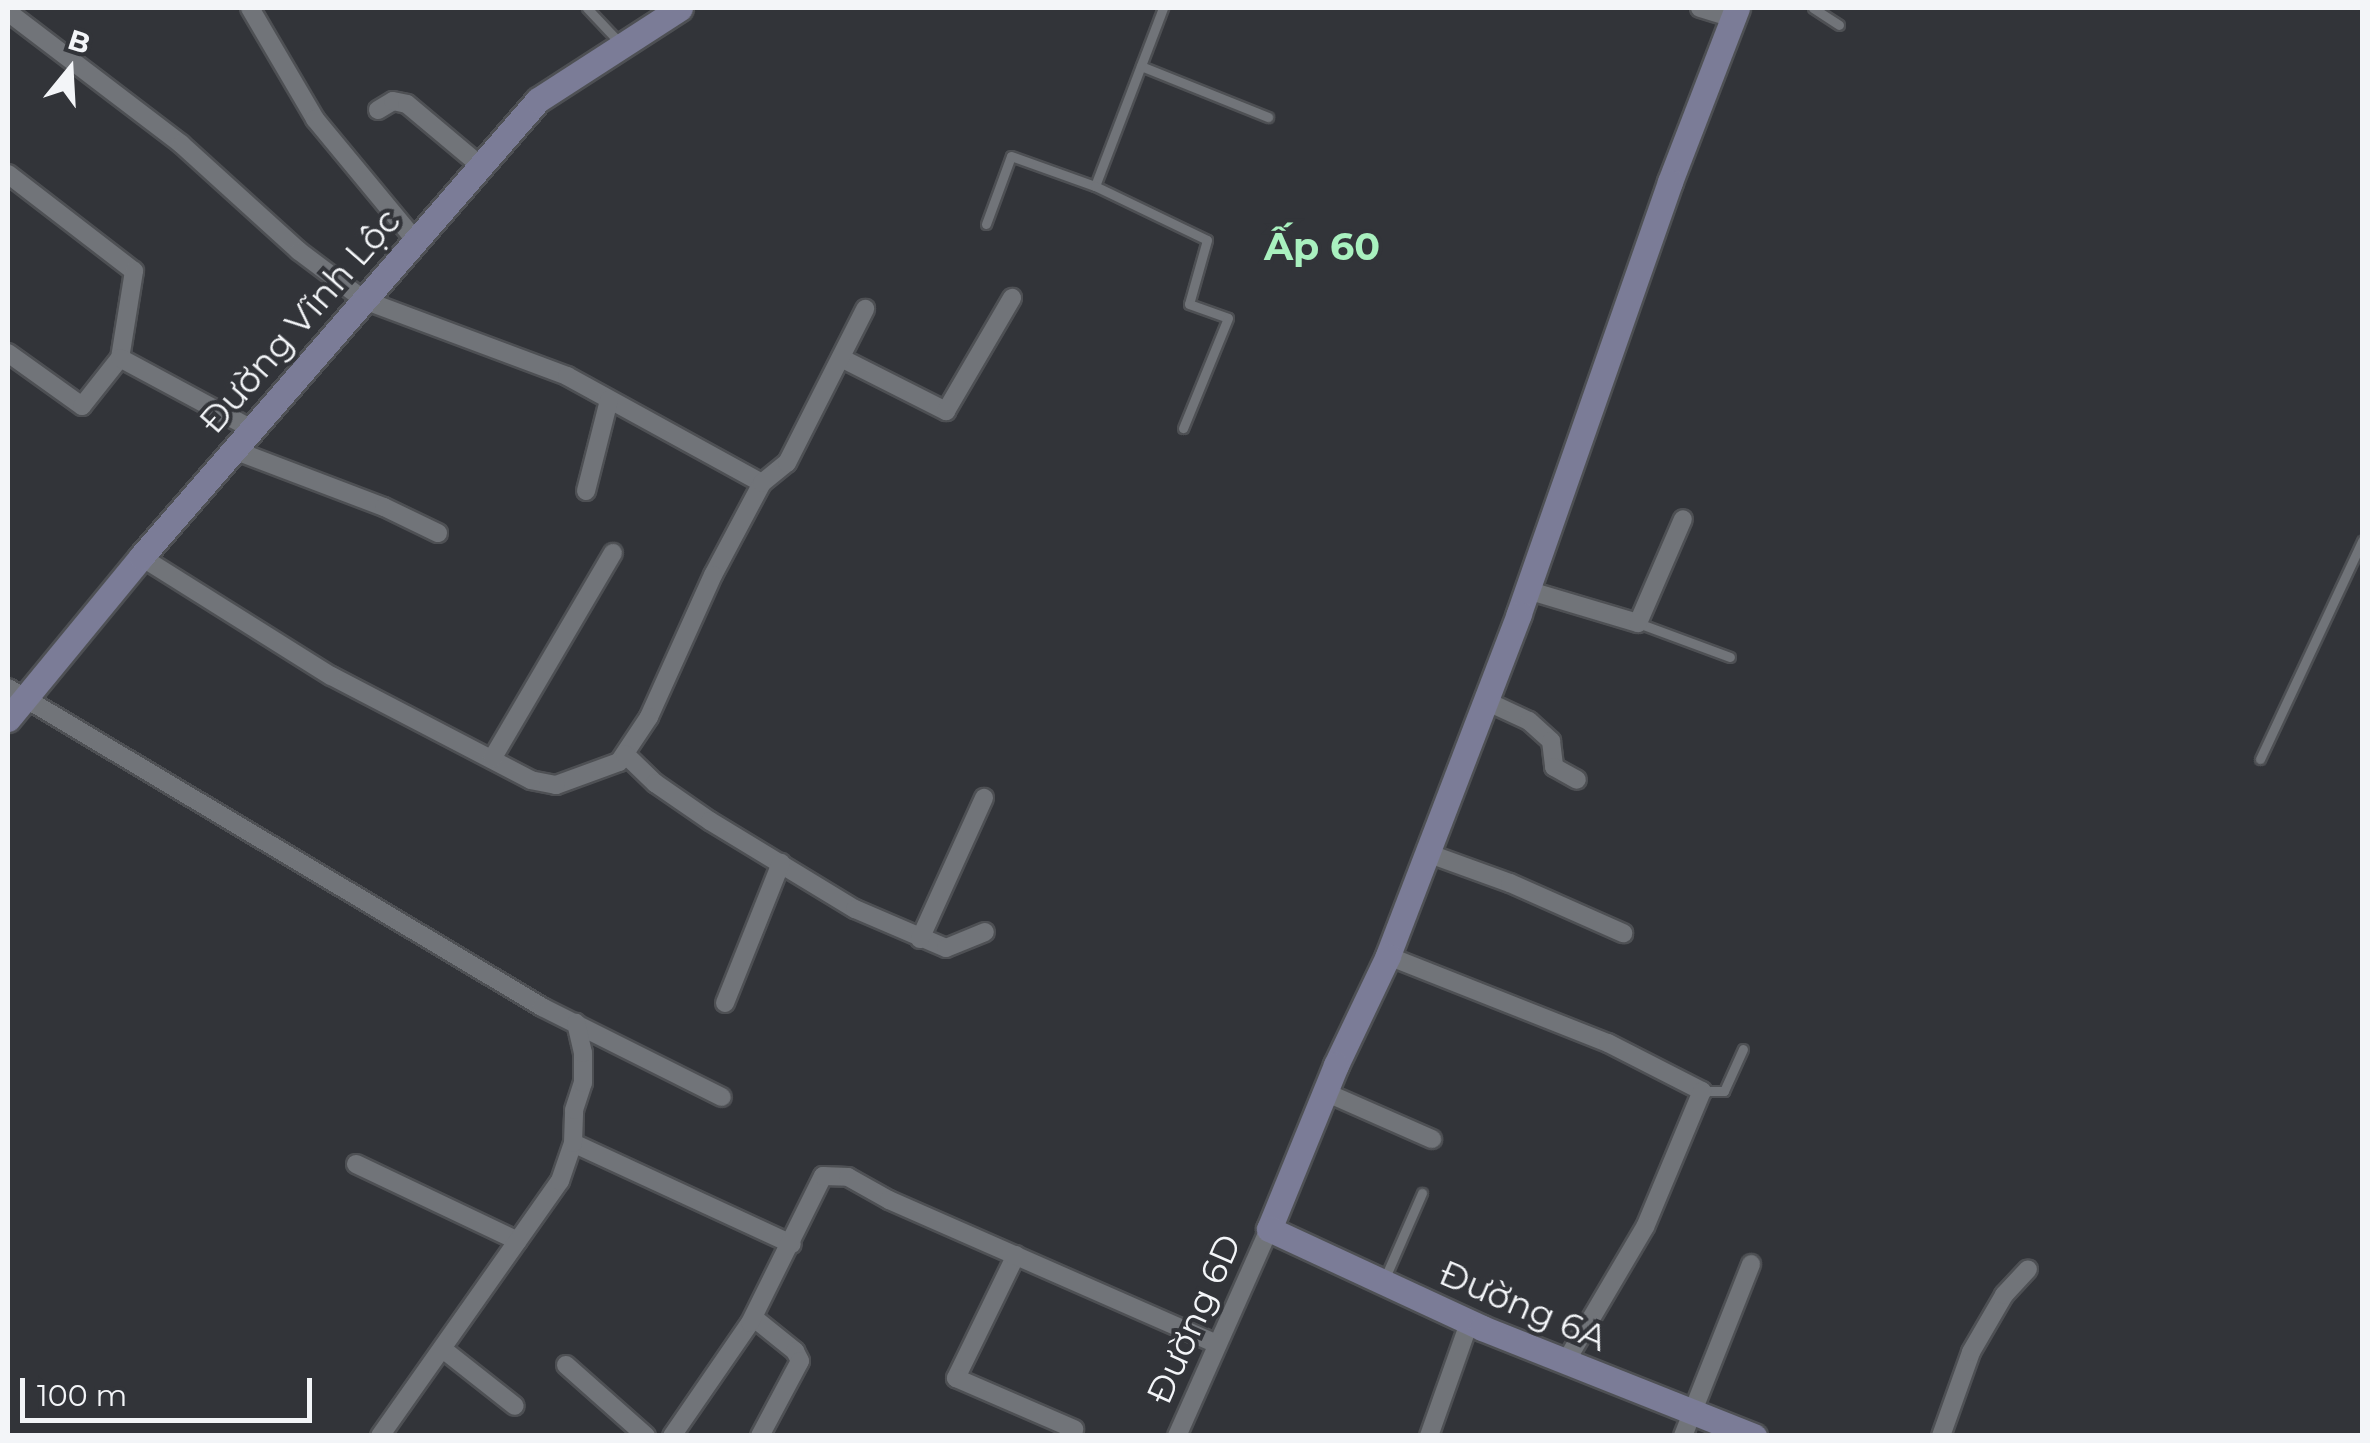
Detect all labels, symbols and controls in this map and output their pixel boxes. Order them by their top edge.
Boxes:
north arrow [20,20,120,120]
text: B [64,22,95,61]
street label: Đường Vĩnh Lộc [191,200,409,442]
district label: Ấp 60 [1264,224,1380,270]
street label: Đường 6D [1138,1228,1250,1410]
street label: Đường 6A [1433,1252,1613,1360]
scale bar [25,1358,318,1420]
text: 100 m [37,1377,127,1414]

